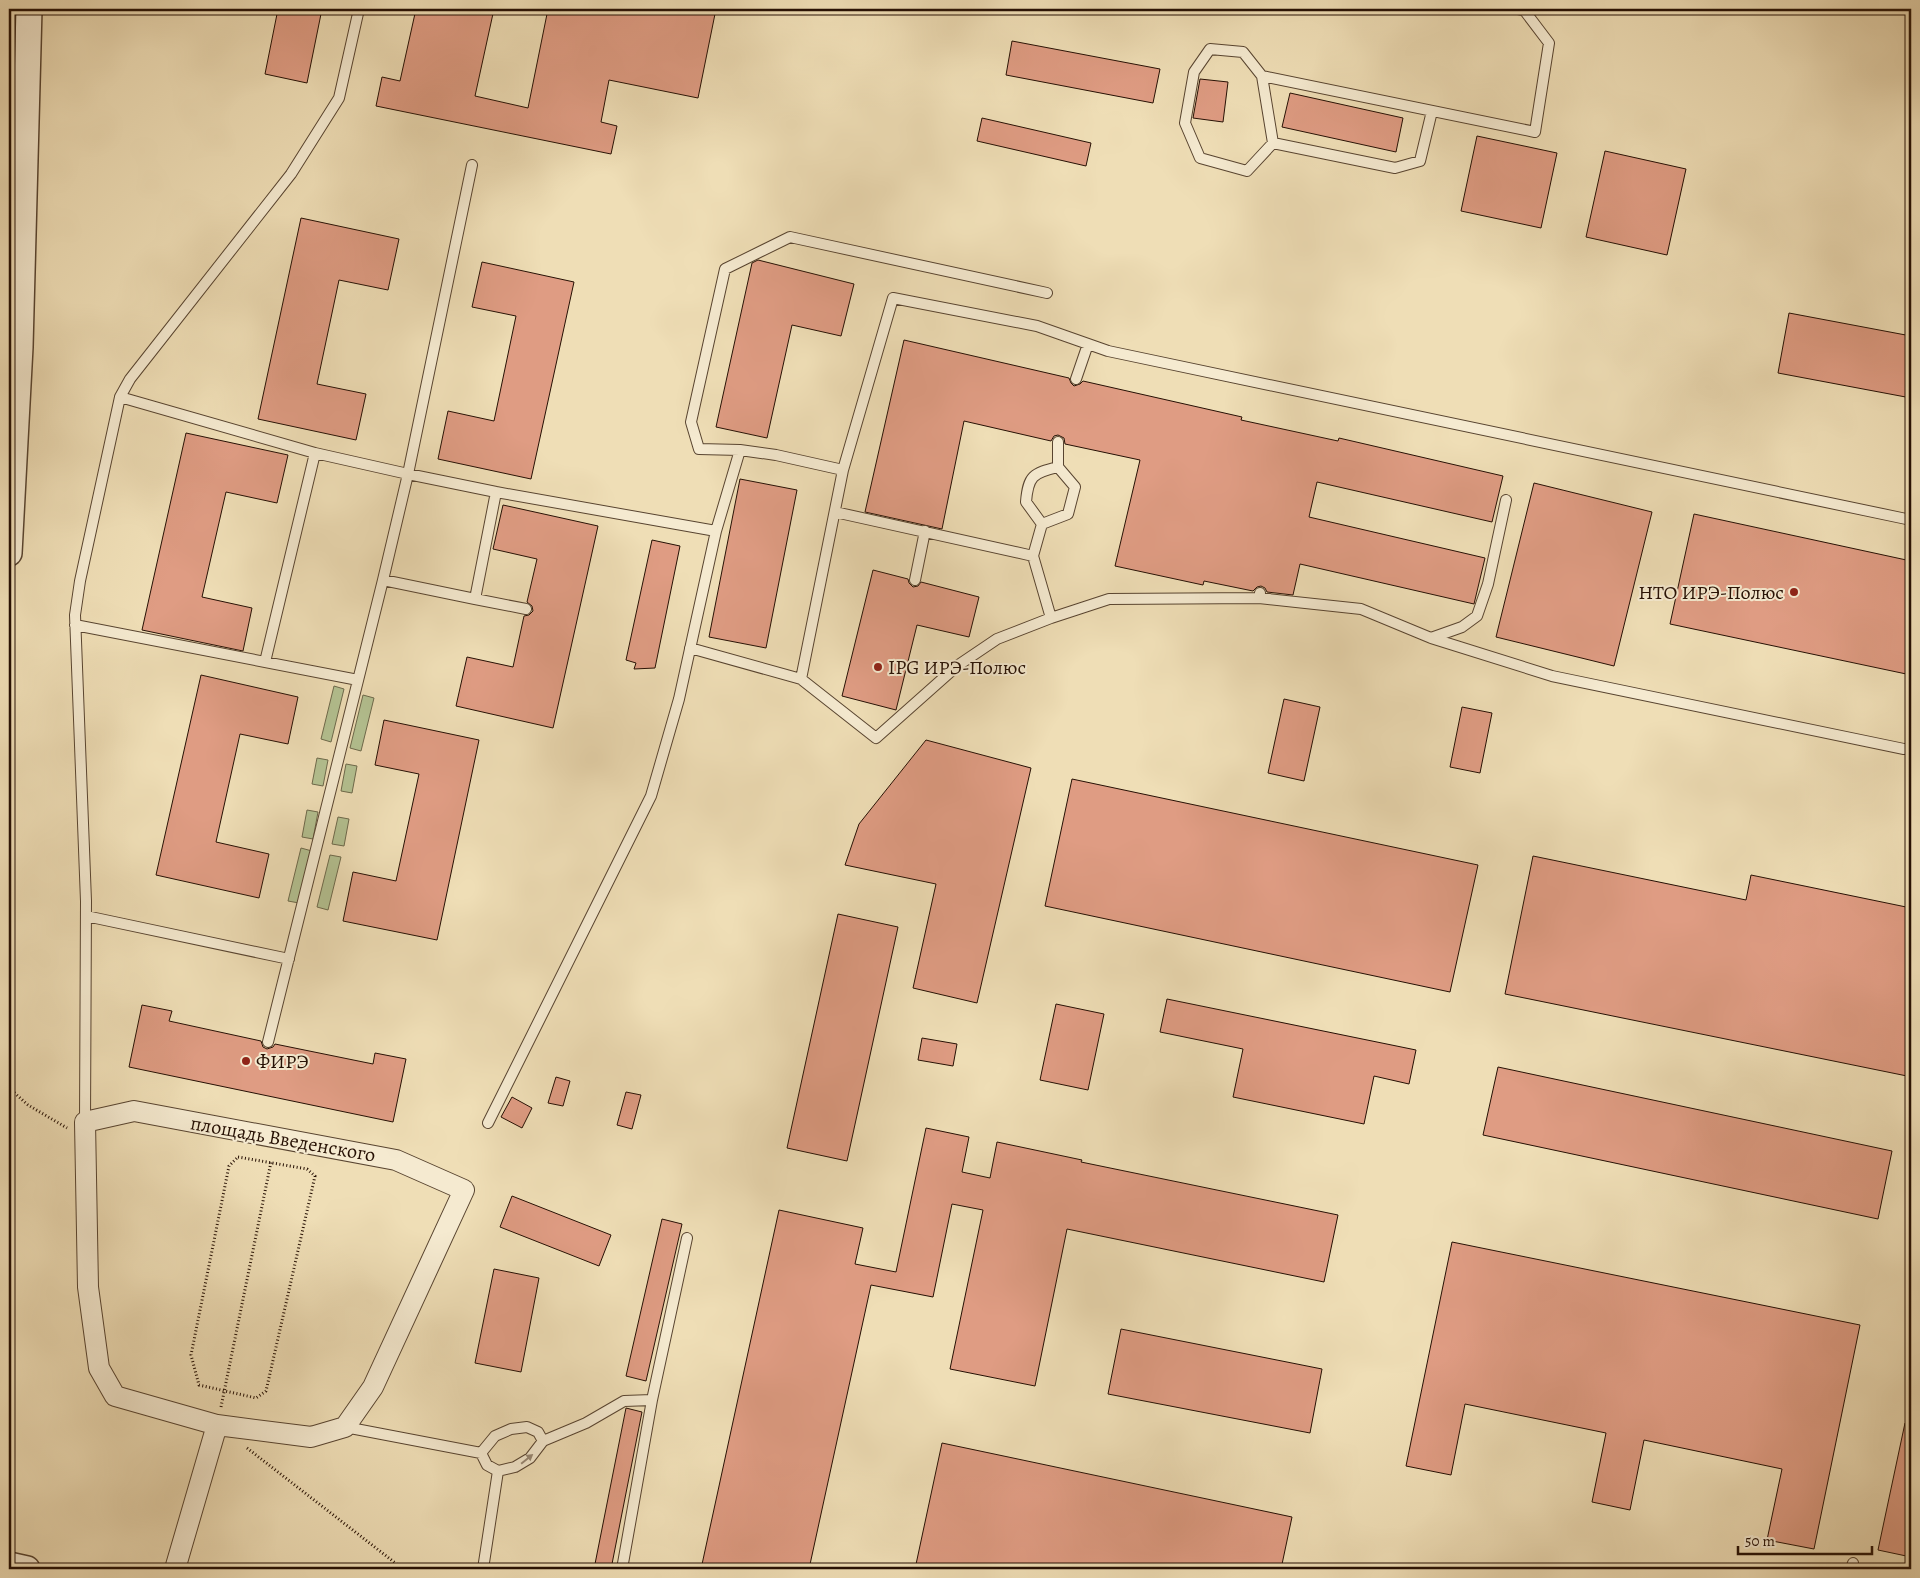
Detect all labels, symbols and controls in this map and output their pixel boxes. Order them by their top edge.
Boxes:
place label: НТО ИРЭ-Полюс [1638,579,1784,606]
marker: НТО ИРЭ-Полюс [1788,586,1800,598]
place label: IPG ИРЭ-Полюс [888,654,1026,681]
marker: IPG ИРЭ-Полюс [872,661,884,673]
place label: ФИРЭ [256,1048,309,1075]
marker: ФИРЭ [240,1055,252,1067]
street label: площадь Введенского [188,1109,378,1169]
one-way arrow [520,1453,533,1464]
scale bar [1738,1523,1871,1555]
text: 50 m [1745,1531,1775,1551]

